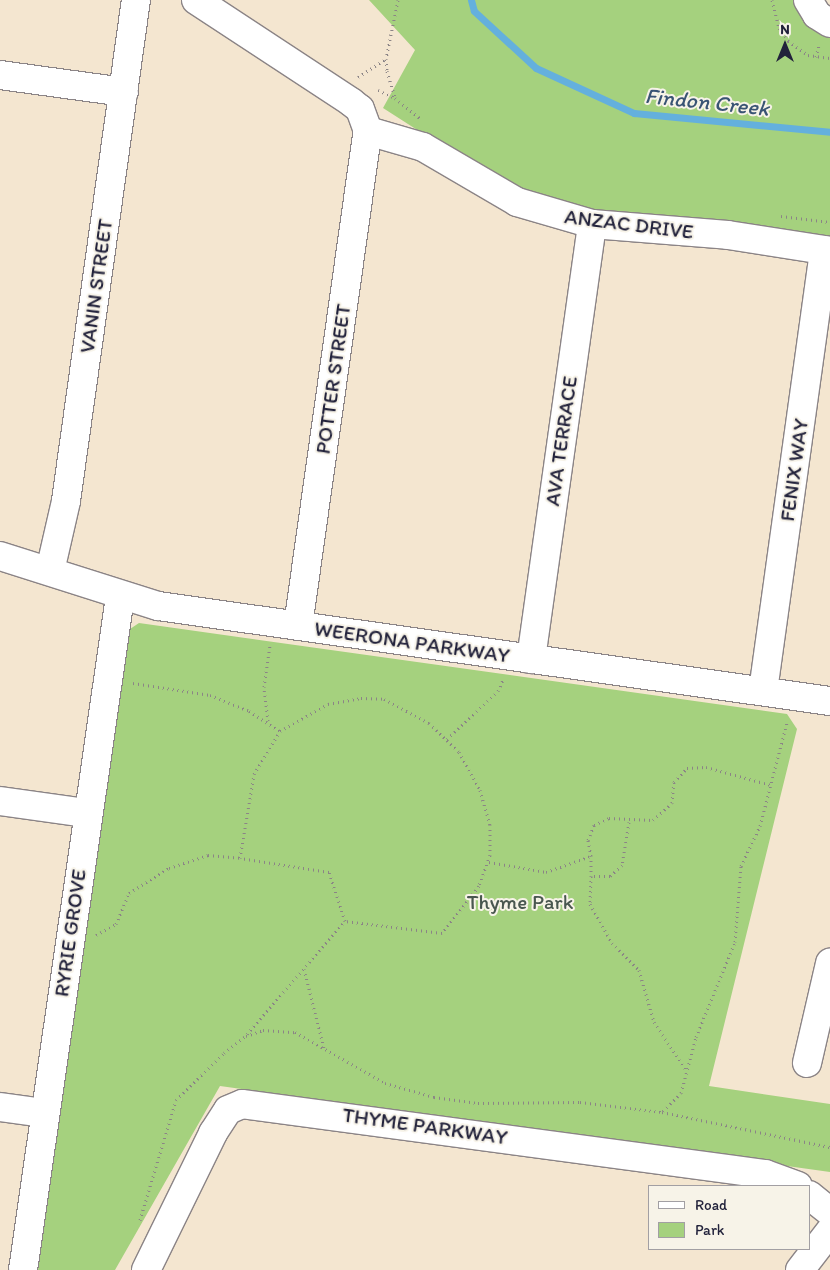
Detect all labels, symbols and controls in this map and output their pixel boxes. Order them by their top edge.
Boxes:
north arrow [760,20,810,70]
text: N [780,21,790,38]
water label: Findon Creek [644,82,770,122]
street label: ANZAC DRIVE [563,204,695,244]
street label: VANIN STREET [74,217,118,355]
street label: POTTER STREET [310,302,356,456]
street label: AVA TERRACE [539,374,583,508]
street label: FENIX WAY [774,417,814,523]
street label: WEERONA PARKWAY [313,616,511,668]
street label: RYRIE GROVE [49,867,91,999]
park label: Thyme Park [467,889,573,915]
street label: THYME PARKWAY [341,1102,509,1150]
legend [648,1185,810,1250]
text: Road [695,1196,727,1214]
text: Park [695,1221,725,1239]

